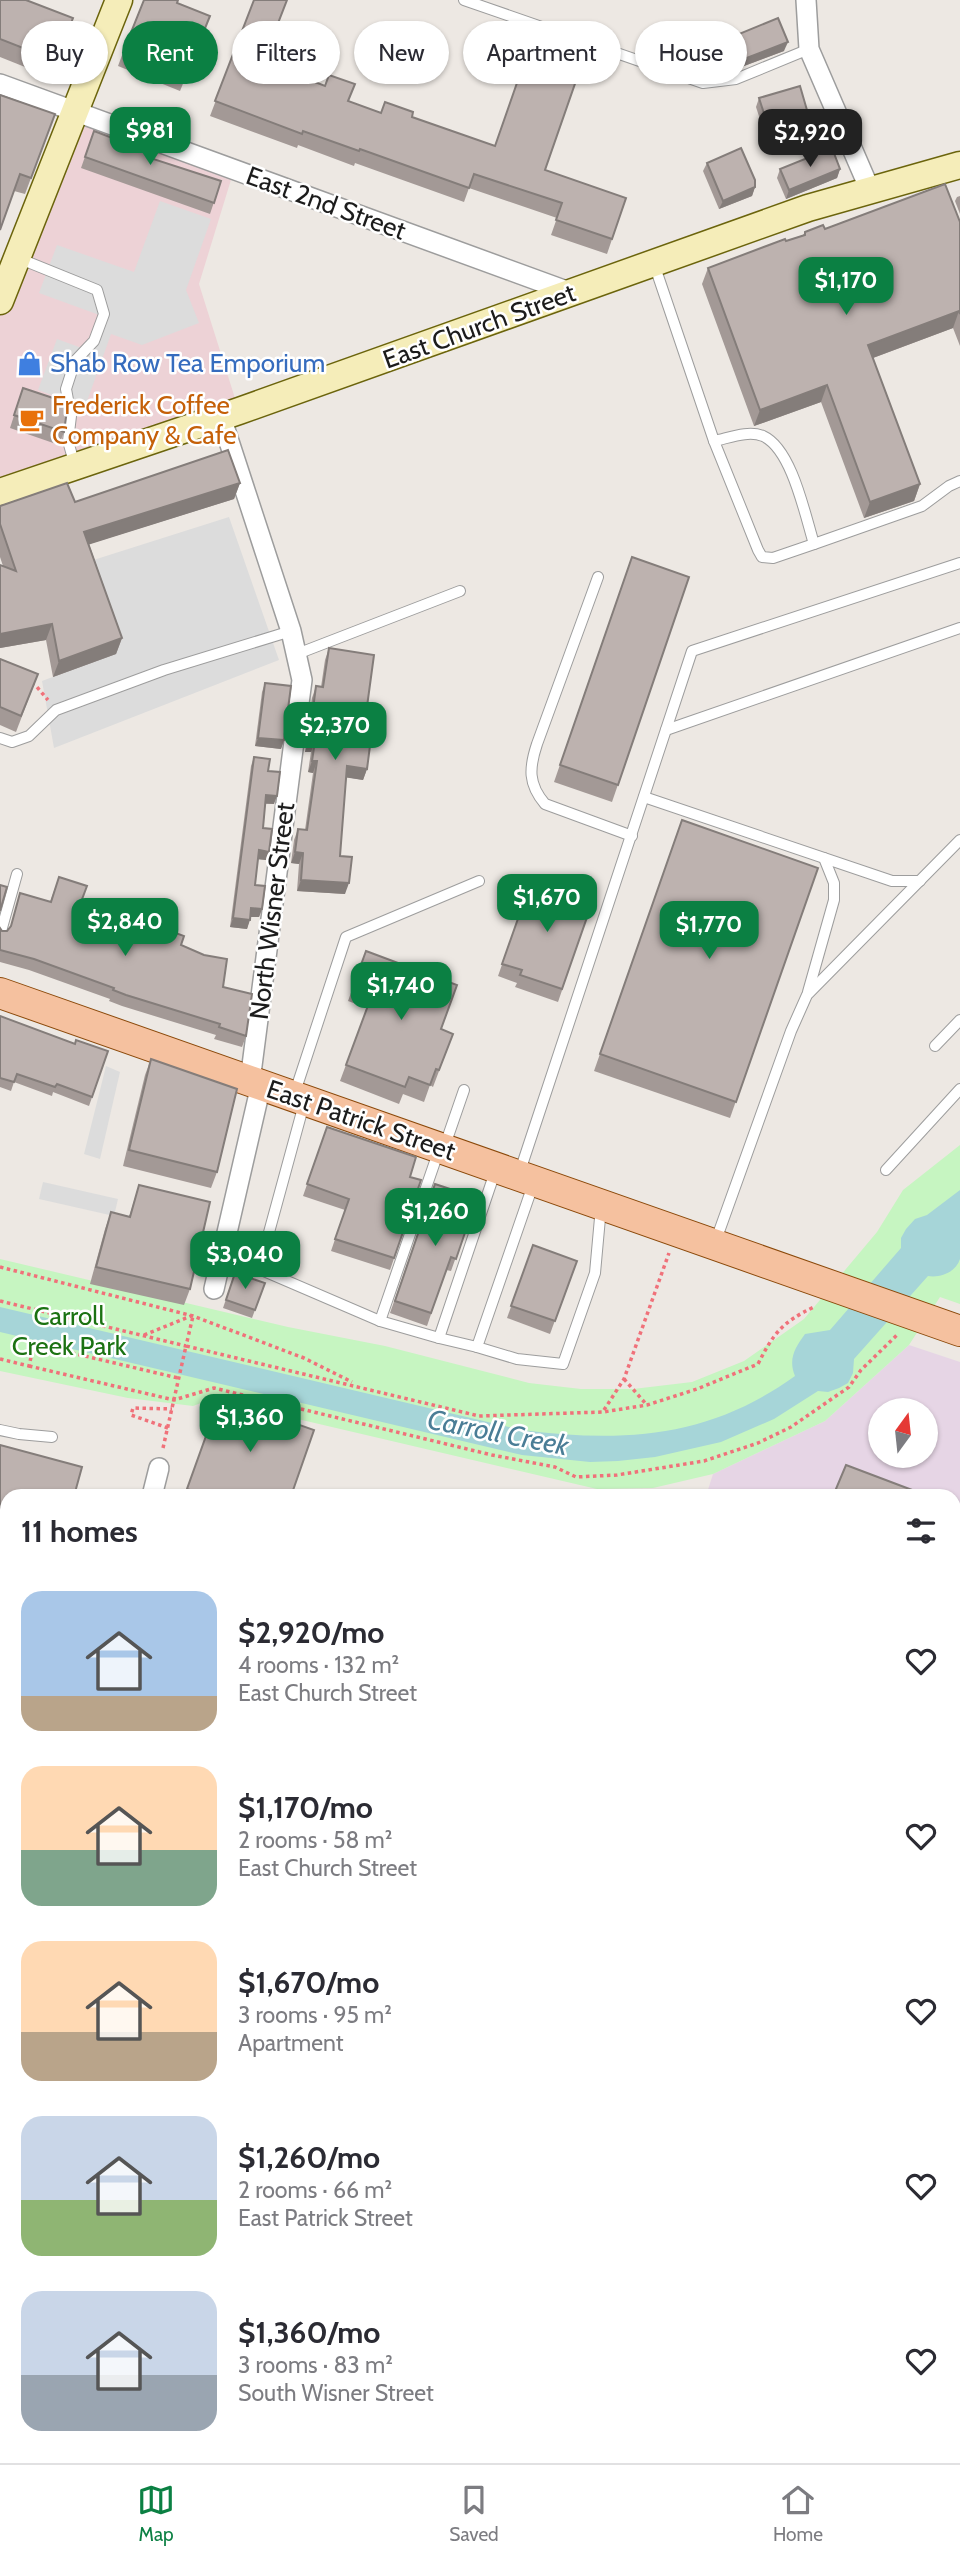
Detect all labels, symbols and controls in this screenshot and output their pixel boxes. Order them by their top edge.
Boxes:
chip: Buy [21,21,108,84]
chip: Rent [122,21,218,84]
chip: Filters [232,21,340,84]
chip: New [354,21,449,84]
chip: Apartment [463,21,621,84]
chip: House [635,21,747,84]
pin: $981 [109,108,191,167]
pin: $2,920 [753,110,867,169]
text: $981 [126,116,174,144]
text: $2,920 [774,118,846,146]
street label: East 2nd Street [242,159,410,247]
pin: $1,170 [789,258,903,317]
text: $1,170 [815,266,878,294]
street label: East Church Street [378,276,580,376]
place label: Shab Row Tea Emporium [50,347,325,379]
shop icon: Shab Row Tea Emporium [16,349,44,377]
place label: Frederick Coffee Company & Cafe [52,389,237,451]
cafe icon: Frederick Coffee Company & Cafe [18,406,46,434]
pin: $2,370 [278,702,392,762]
text: $2,370 [299,711,371,739]
street label: North Wisner Street [243,800,301,1021]
pin: $1,670 [490,874,604,934]
text: $1,670 [513,883,581,911]
pin: $2,840 [68,898,182,958]
pin: $1,770 [652,902,766,961]
text: $2,840 [87,907,163,935]
text: $1,770 [676,910,742,938]
pin: $1,740 [344,962,458,1022]
text: $1,740 [367,971,435,999]
street label: East Patrick Street [262,1073,460,1167]
pin: $1,260 [378,1188,492,1248]
text: $1,260 [401,1197,469,1225]
pin: $3,040 [188,1232,302,1291]
text: $3,040 [206,1240,284,1268]
park label: Carroll Creek Park [12,1300,127,1362]
pin: $1,360 [193,1394,307,1454]
north arrow [868,1398,938,1468]
map controls [868,1398,938,1468]
water label: Carroll Creek [425,1402,572,1463]
text: $1,360 [216,1403,284,1431]
icon: filters [902,1512,940,1550]
text: 11 homes [21,1513,138,1550]
text: $2,920/mo [238,1614,384,1651]
icon: home [77,1619,161,1703]
icon: heart [902,1642,940,1680]
text: 4 rooms · 132 m² [238,1651,399,1679]
text: East Church Street [238,1679,417,1707]
text: $1,170/mo [238,1789,373,1826]
icon: home [77,1794,161,1878]
icon: heart [902,1817,940,1855]
text: 2 rooms · 58 m² [238,1826,392,1854]
text: East Church Street [238,1854,417,1882]
text: $1,670/mo [238,1964,379,2001]
icon: home [77,1969,161,2053]
icon: heart [902,1992,940,2030]
text: 3 rooms · 95 m² [238,2001,392,2029]
text: Apartment [238,2029,343,2057]
text: $1,260/mo [238,2139,380,2176]
icon: home [77,2144,161,2228]
icon: heart [902,2167,940,2205]
text: 2 rooms · 66 m² [238,2176,392,2204]
text: East Patrick Street [238,2204,413,2232]
text: $1,360/mo [238,2314,380,2351]
icon: home [77,2319,161,2403]
icon: heart [902,2342,940,2380]
text: 3 rooms · 83 m² [238,2351,393,2379]
text: South Wisner Street [238,2379,434,2407]
tab: Map [137,2481,175,2546]
tab: Saved [449,2481,499,2546]
tab: Home [773,2481,823,2546]

